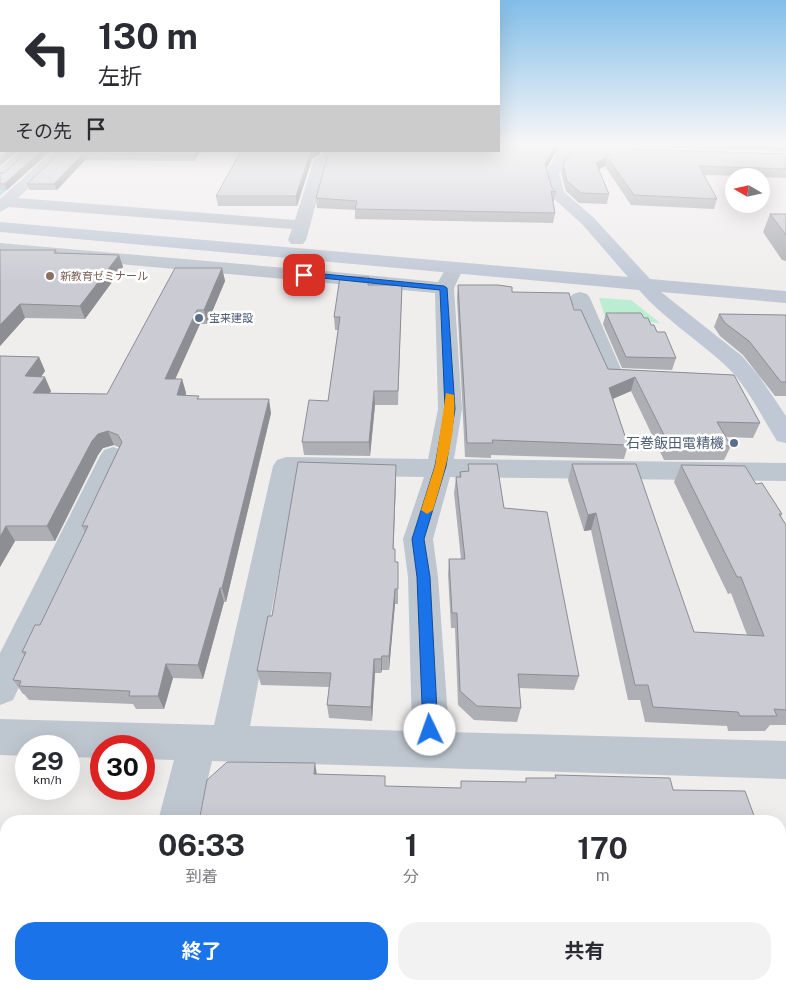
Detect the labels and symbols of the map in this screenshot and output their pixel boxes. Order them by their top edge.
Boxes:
north arrow [725,168,770,212]
pin [283,254,325,296]
marker: 新教育ゼミナール [44,270,56,282]
place label: 新教育ゼミナール [60,270,148,282]
marker: 宝来建設 [193,312,205,324]
place label: 宝来建設 [209,312,253,324]
place label: 石巻飯田電精機 [626,435,724,451]
marker: 石巻飯田電精機 [728,437,740,449]
position arrow [403,703,455,755]
speed limit sign: 30 [90,735,155,800]

